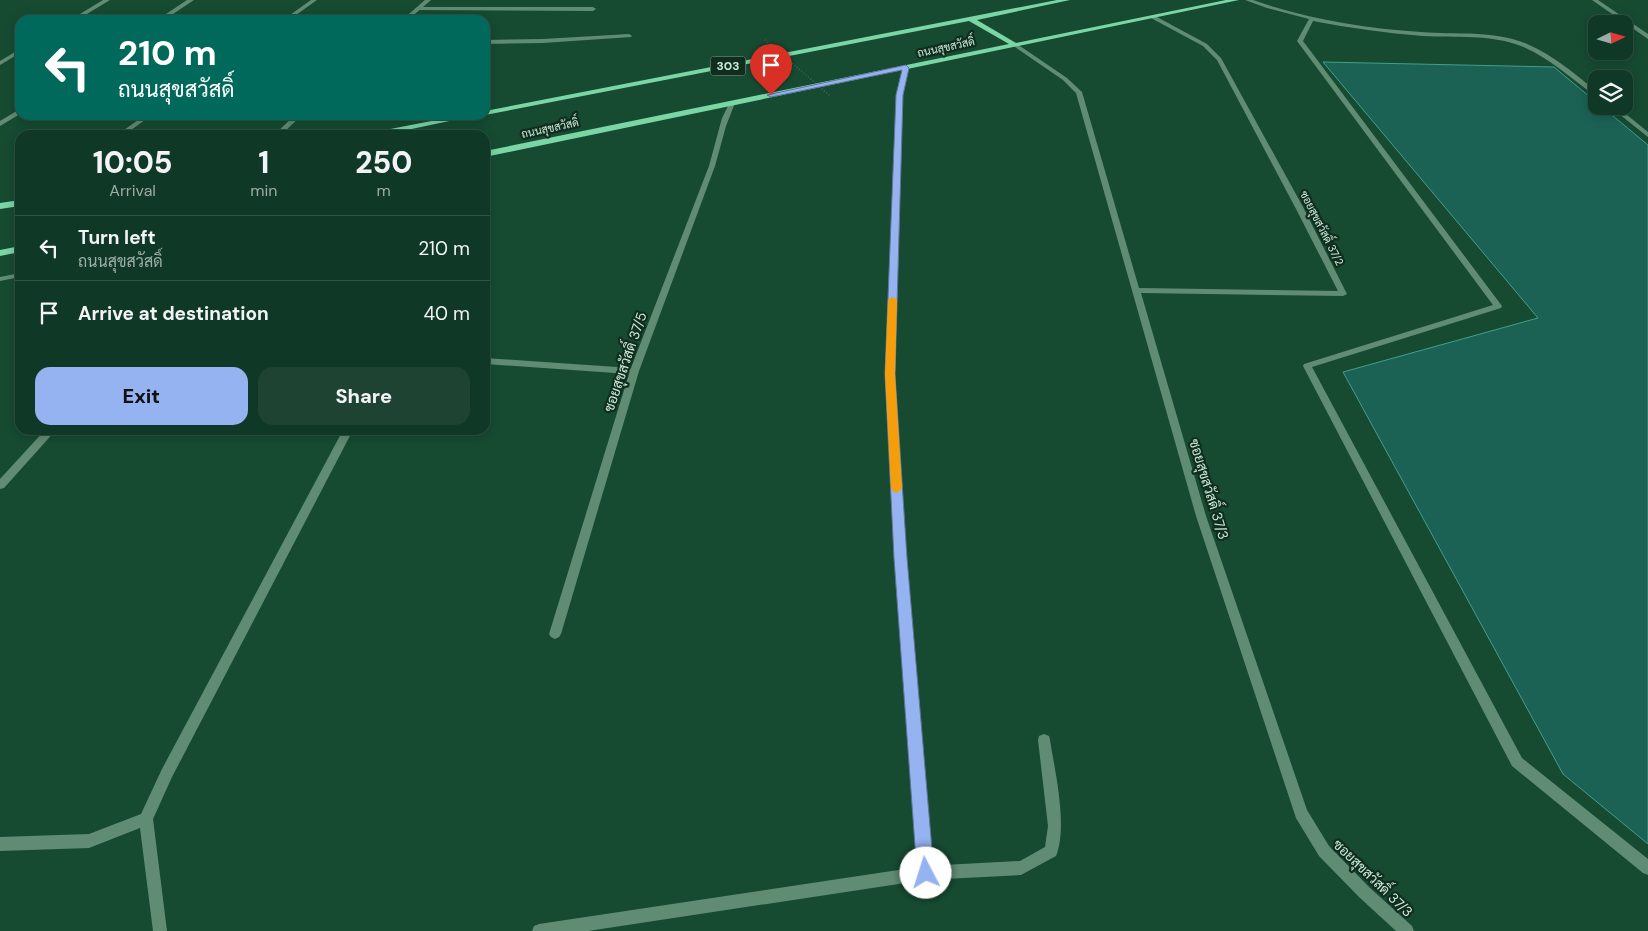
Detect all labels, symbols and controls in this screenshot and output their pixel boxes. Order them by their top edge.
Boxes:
north arrow [1588,15,1632,60]
map controls [1588,15,1633,115]
text: 210 m [118,30,217,76]
street label: ถนนสุขสวัสดิ์ [915,30,976,62]
icon: left [35,35,100,100]
pin [750,44,792,95]
icon: arrive [757,51,785,79]
road number: 303 [710,56,746,76]
button: layers [1588,70,1633,115]
text: ถนนสุขสวัสดิ์ [118,75,234,104]
street label: ถนนสุขสวัสดิ์ [519,111,580,143]
text: 10:05 [93,143,173,182]
text: 1 [258,143,269,182]
text: 250 [355,143,412,182]
text: Arrival [109,180,156,201]
text: min [250,180,277,201]
text: m [377,180,391,201]
street label: ซอยสุขสวัสดิ์ 37/2 [1295,186,1351,269]
text: Turn left [78,225,156,250]
icon: left [35,234,63,262]
text: 210 m [418,236,470,261]
text: ถนนสุขสวัสดิ์ [78,251,163,272]
icon: arrive [35,299,63,327]
text: Arrive at destination [78,301,269,326]
text: 40 m [423,301,470,326]
street label: ซอยสุขสวัสดิ์ 37/5 [596,309,651,415]
button: Exit [35,367,248,425]
button: Share [258,367,470,425]
street label: ซอยสุขสวัสดิ์ 37/3 [1184,436,1236,542]
street label: ซอยสุขสวัสดิ์ 37/3 [1329,833,1419,921]
position arrow [899,846,951,898]

